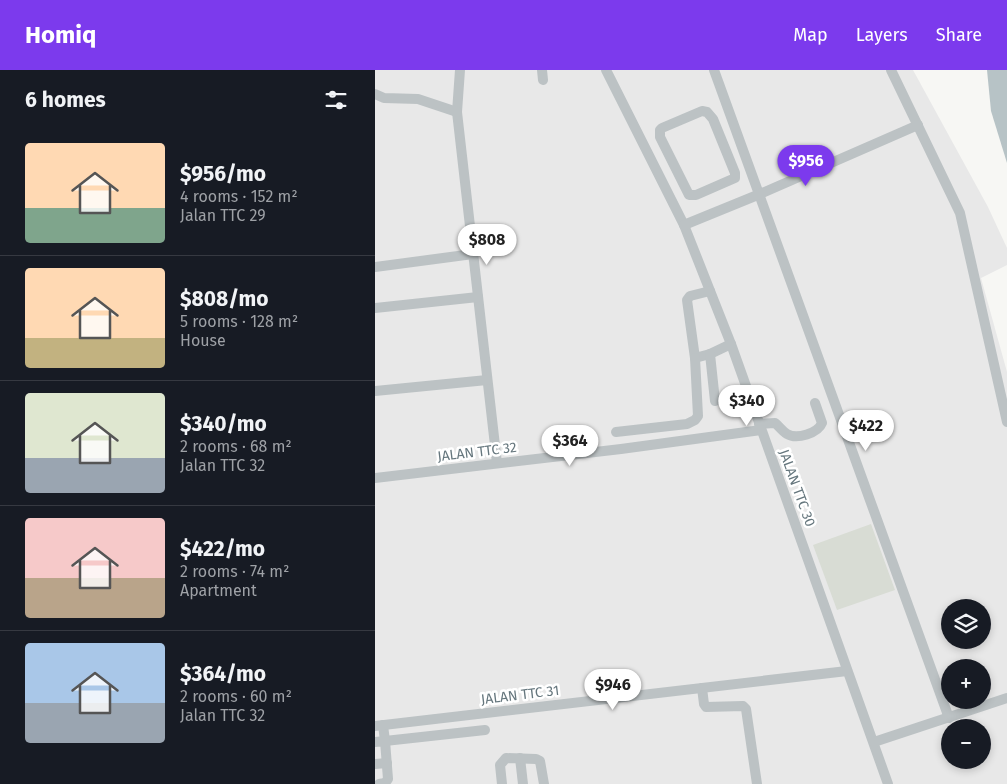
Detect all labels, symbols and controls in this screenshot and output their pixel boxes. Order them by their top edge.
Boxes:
text: Homiq [25,21,96,49]
text: Map [793,24,828,46]
text: Layers [856,24,908,46]
text: Share [936,24,982,46]
icon: filters [322,86,350,114]
text: 6 homes [25,87,106,113]
pin: $956 [776,144,836,187]
text: $956 [788,151,824,170]
text: $956/mo [180,161,266,187]
icon: home [65,163,125,223]
text: 4 rooms · 152 m² [180,187,298,206]
text: Jalan TTC 29 [180,206,266,225]
pin: $808 [457,224,517,266]
text: $808 [469,230,505,249]
text: $808/mo [180,286,269,312]
icon: home [65,288,125,348]
text: 5 rooms · 128 m² [180,312,298,331]
text: House [180,331,226,350]
pin: $340 [717,384,777,427]
text: $340 [729,391,765,410]
pin: $422 [836,410,896,452]
text: $340/mo [180,411,267,437]
icon: home [65,413,125,473]
text: $422 [849,416,883,435]
pin: $364 [540,424,600,467]
text: $364 [552,431,588,450]
text: 2 rooms · 68 m² [180,437,292,456]
street label: JALAN TTC 32 [436,439,518,465]
street label: JALAN TTC 30 [775,447,819,529]
text: Jalan TTC 32 [180,456,265,475]
text: $422/mo [180,536,265,562]
icon: home [65,538,125,598]
text: 2 rooms · 74 m² [180,562,289,581]
text: Apartment [180,581,257,600]
map controls [941,599,991,769]
button: layers [941,599,991,649]
button: + [941,659,991,709]
text: $364/mo [180,661,266,687]
icon: home [65,663,125,723]
pin: $946 [583,668,643,711]
text: $946 [595,675,631,694]
street label: JALAN TTC 31 [480,682,560,708]
text: 2 rooms · 60 m² [180,687,292,706]
text: Jalan TTC 32 [180,706,265,725]
button: − [941,719,991,769]

